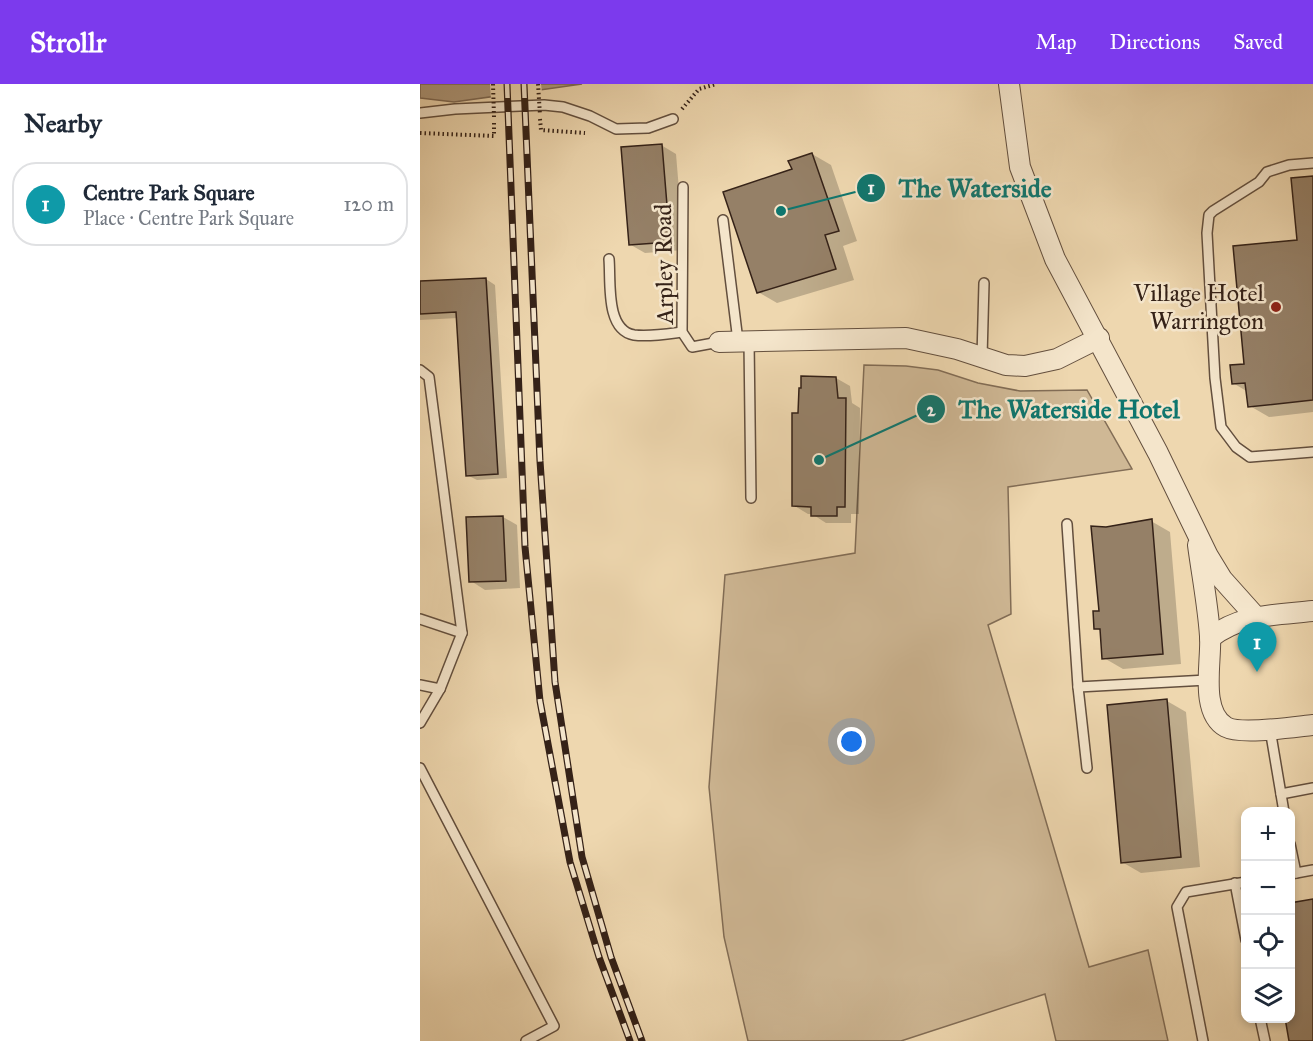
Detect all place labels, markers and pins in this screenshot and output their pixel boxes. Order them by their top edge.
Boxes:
callout: The Waterside [856,166,1063,210]
place label: Village Hotel Warrington [1133,278,1265,336]
marker: Village Hotel Warrington [1269,300,1283,314]
callout: The Waterside Hotel [916,387,1191,431]
pin: 1 [1238,622,1276,672]

